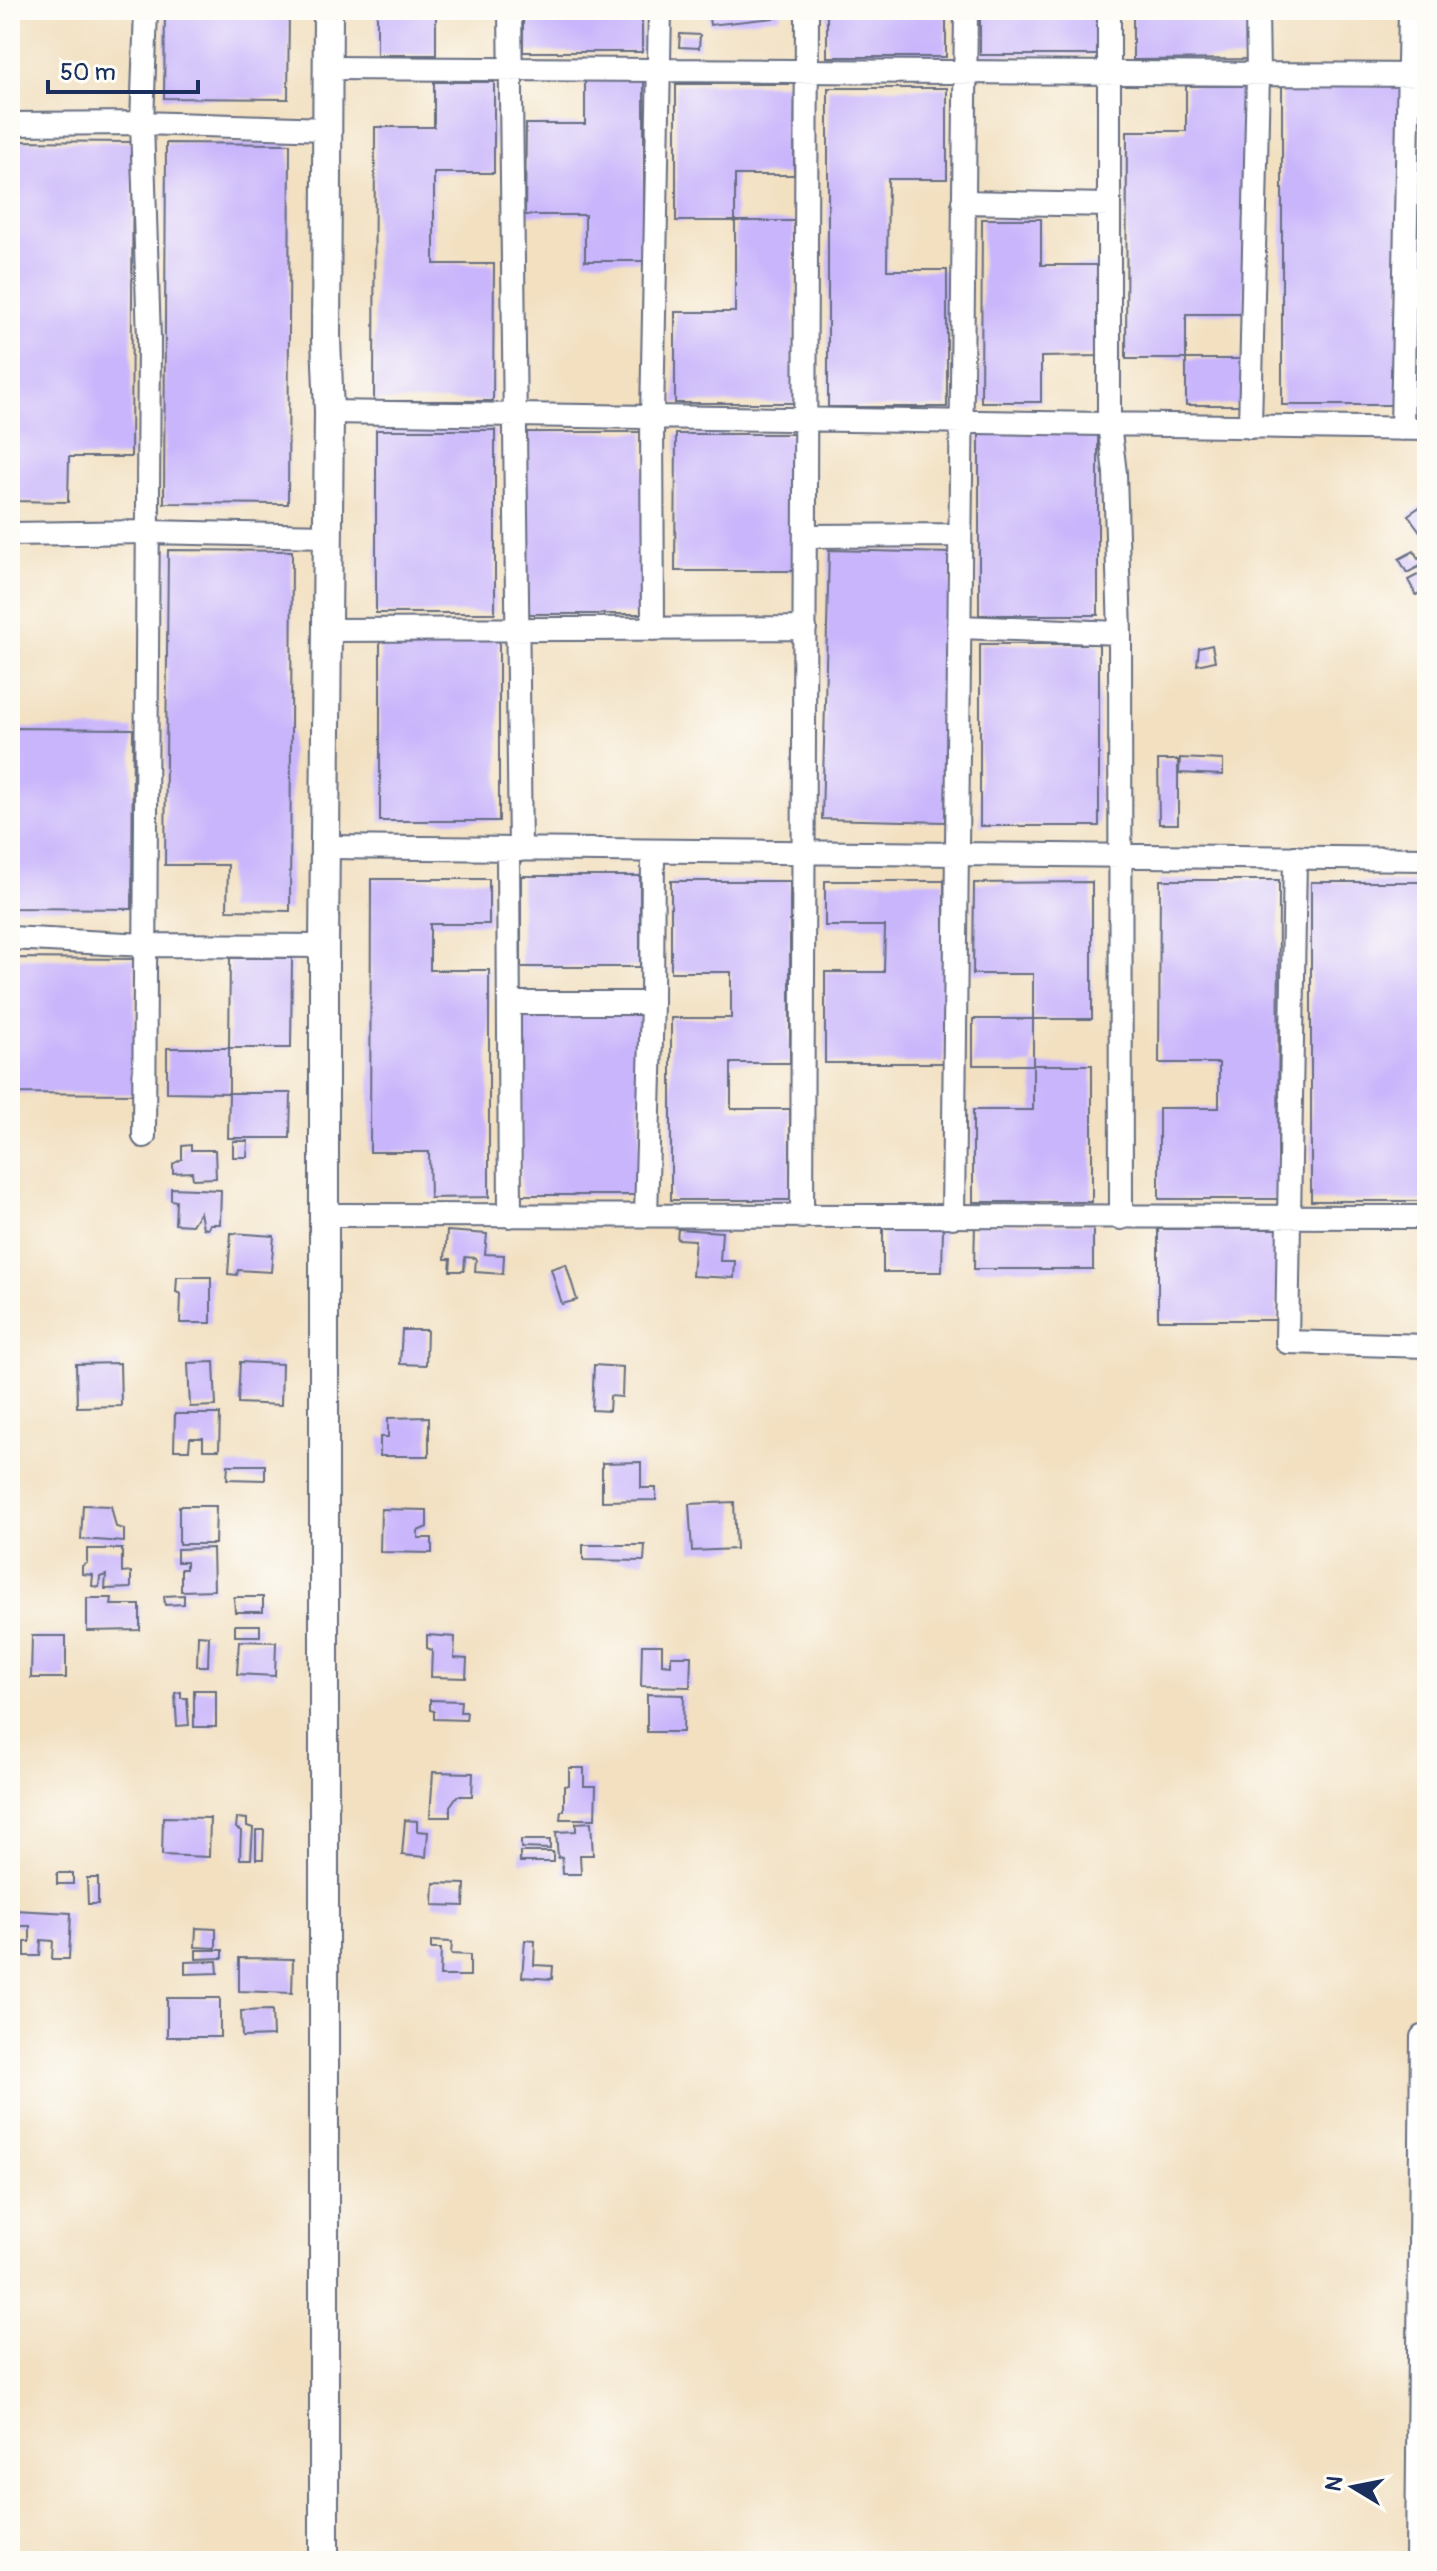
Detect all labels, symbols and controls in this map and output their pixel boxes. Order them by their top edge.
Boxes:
scale bar [48,44,198,94]
text: 50 m [60,58,116,87]
north arrow [1313,2447,1393,2527]
text: N [1319,2474,1349,2493]

